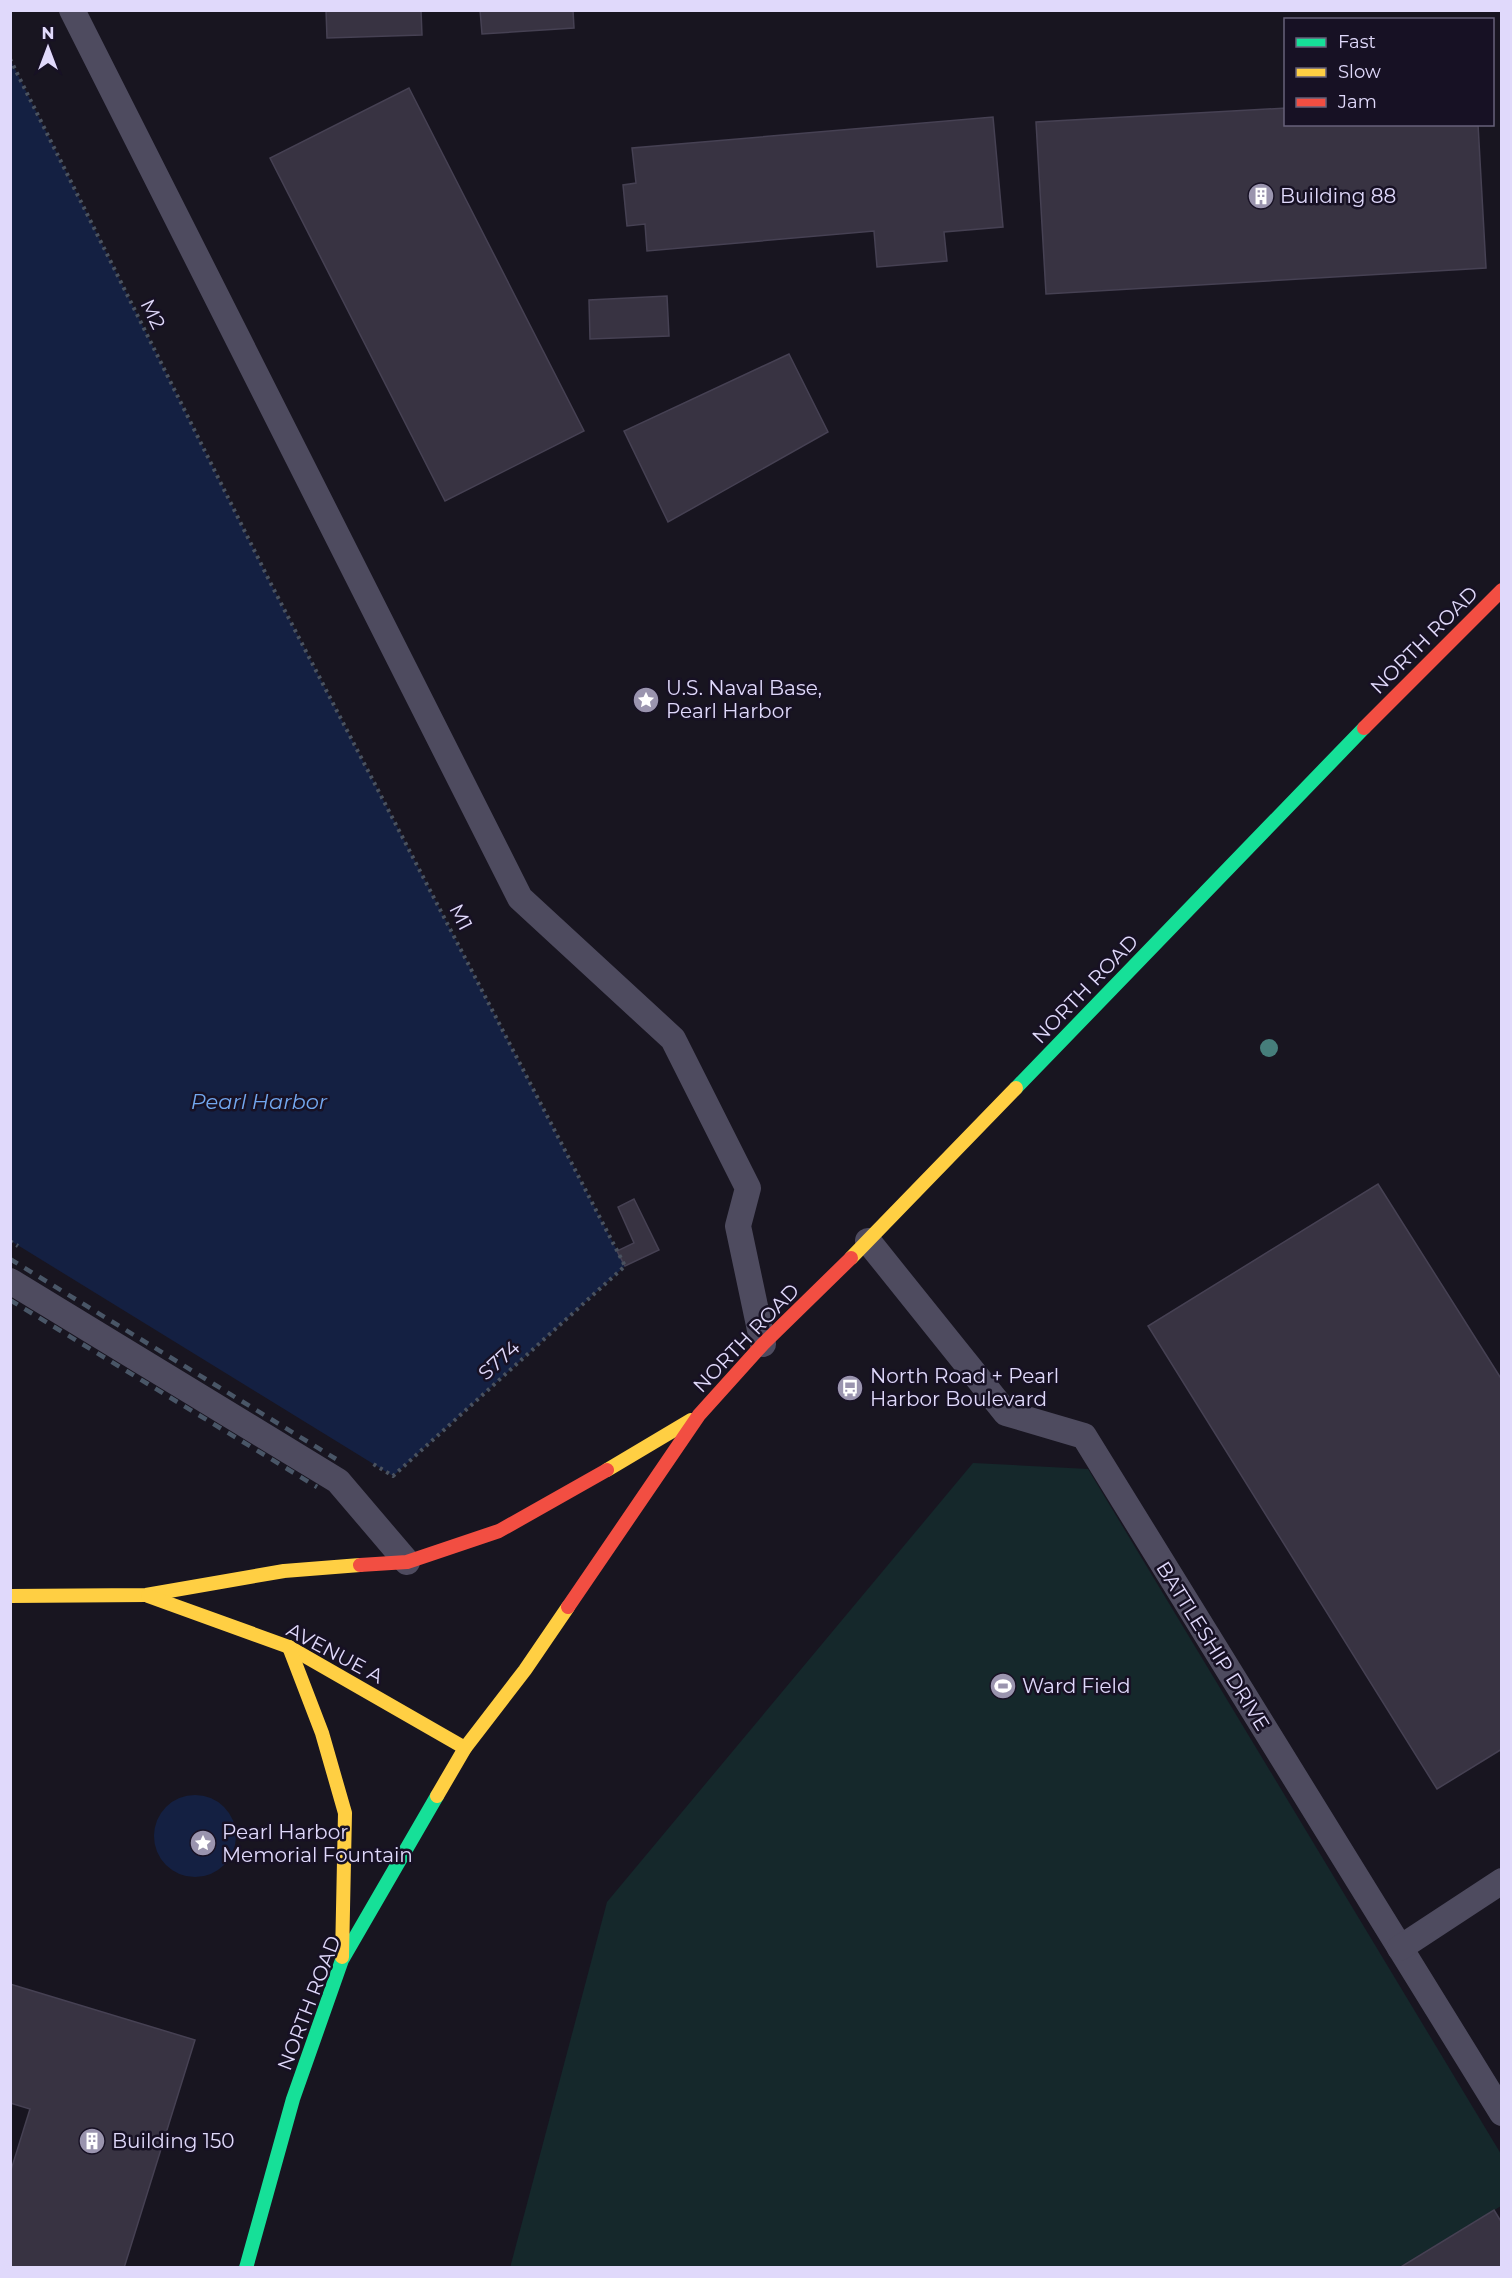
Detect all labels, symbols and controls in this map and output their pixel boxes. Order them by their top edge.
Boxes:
north arrow [18,18,78,78]
legend [1284,18,1494,126]
text: N [42,24,54,43]
text: Fast [1338,31,1376,53]
text: Slow [1338,61,1381,83]
text: Jam [1337,91,1377,113]
building icon: Building 88 [1246,181,1276,211]
place label: Building 88 [1280,184,1396,208]
street label: M2 [136,295,170,333]
street label: NORTH ROAD [1365,581,1483,699]
place label: U.S. Naval Base, Pearl Harbor [666,676,822,723]
place icon: U.S. Naval Base, Pearl Harbor [631,685,661,715]
street label: M1 [444,900,478,934]
street label: NORTH ROAD [1027,930,1143,1048]
water label: Pearl Harbor [191,1089,328,1114]
street label: NORTH ROAD [688,1279,804,1397]
street label: S774 [473,1335,525,1385]
place label: North Road + Pearl Harbor Boulevard [870,1364,1059,1411]
bus stop icon: North Road + Pearl Harbor Boulevard [835,1373,865,1403]
street label: BATTLESHIP DRIVE [1151,1557,1275,1735]
street label: AVENUE A [283,1618,388,1689]
sports icon: Ward Field [988,1671,1018,1701]
place label: Ward Field [1022,1674,1131,1698]
place label: Pearl Harbor Memorial Fountain [222,1820,413,1867]
place icon: Pearl Harbor Memorial Fountain [188,1828,218,1858]
street label: NORTH ROAD [272,1932,346,2074]
building icon: Building 150 [77,2126,107,2156]
place label: Building 150 [112,2129,234,2153]

